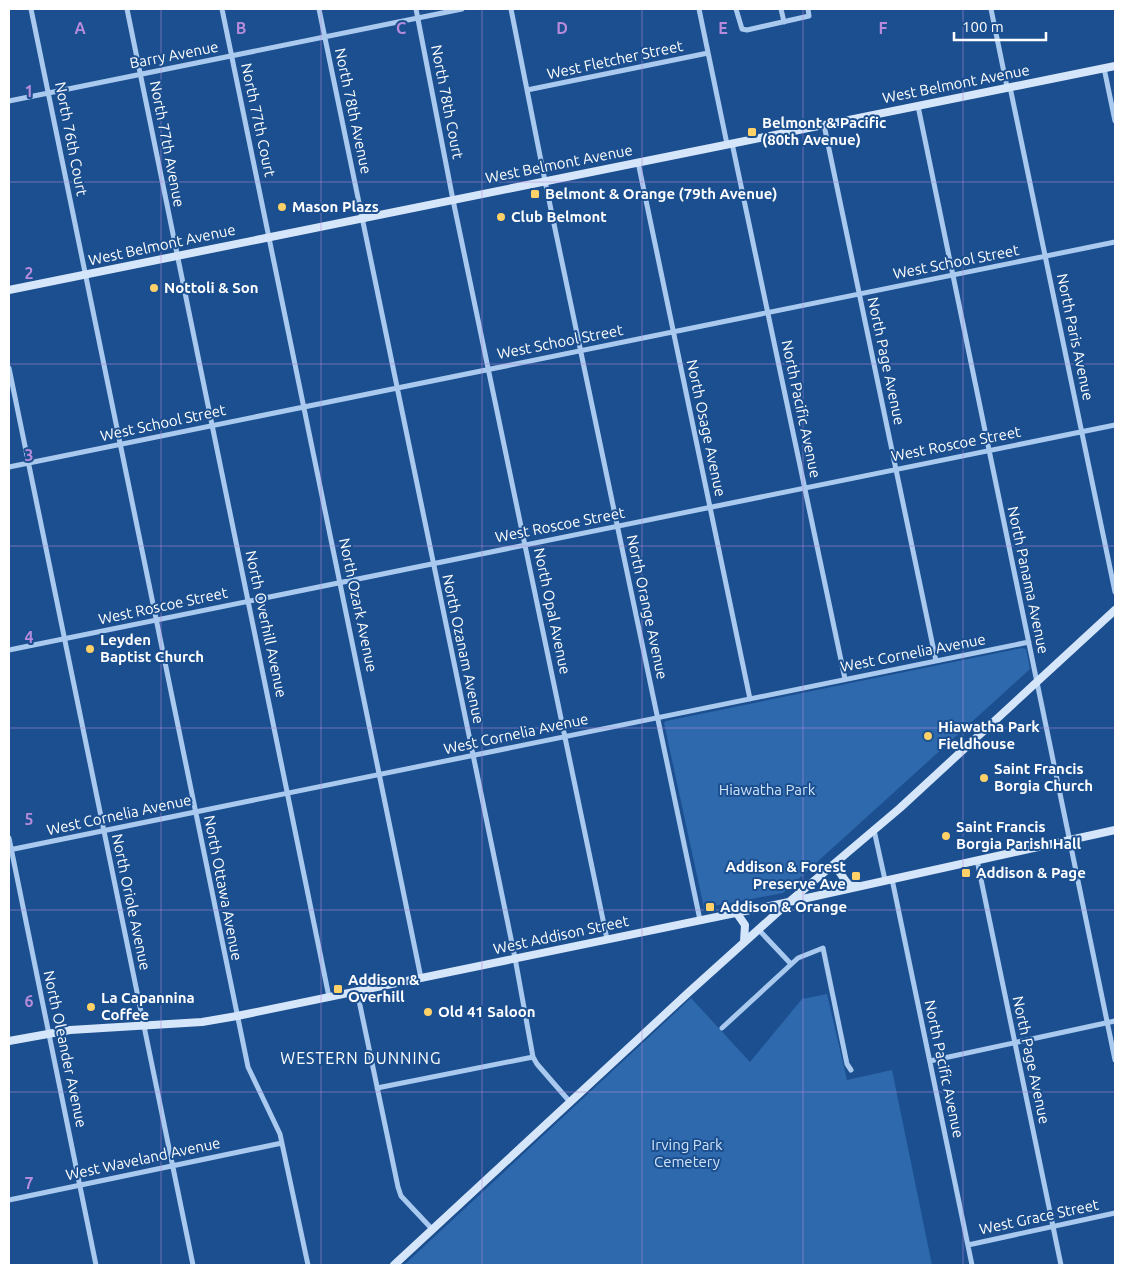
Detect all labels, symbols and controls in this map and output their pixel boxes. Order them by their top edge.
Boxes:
scale bar [954,10,1046,42]
text: 100 m [962,18,1004,35]
text: A [74,19,86,37]
text: B [236,19,246,37]
text: C [396,19,406,37]
text: D [556,19,568,37]
text: E [718,19,728,37]
text: F [879,19,888,37]
street label: West Fletcher Street [545,37,685,82]
street label: Barry Avenue [128,38,220,71]
street label: North 78th Court [428,43,467,161]
street label: North 78th Avenue [332,46,375,175]
street label: North 77th Court [238,61,279,178]
street label: West Belmont Avenue [881,61,1031,106]
street label: North 77th Avenue [147,79,188,209]
street label: North 76th Court [52,80,91,198]
text: 1 [24,82,34,100]
place label: Belmont & Pacific (80th Avenue) [762,114,886,148]
marker: Belmont & Pacific (80th Avenue) [746,126,758,138]
street label: West Belmont Avenue [484,141,634,186]
place label: Belmont & Orange (79th Avenue) [545,185,777,202]
marker: Belmont & Orange (79th Avenue) [529,188,541,200]
place label: Mason Plazs [292,198,379,215]
marker: Mason Plazs [276,201,288,213]
place label: Club Belmont [511,208,607,225]
marker: Club Belmont [495,211,507,223]
street label: West Belmont Avenue [87,221,237,268]
street label: West School Street [891,241,1020,282]
text: 2 [24,264,34,282]
street label: North Paris Avenue [1054,272,1097,402]
place label: Nottoli & Son [164,279,258,296]
marker: Nottoli & Son [148,282,160,294]
street label: North Page Avenue [865,295,908,426]
street label: West School Street [495,321,624,362]
street label: North Pacific Avenue [779,338,824,479]
street label: North Osage Avenue [684,358,729,498]
street label: West School Street [99,401,227,444]
street label: West Roscoe Street [890,423,1022,464]
text: 3 [24,446,34,464]
street label: West Roscoe Street [494,504,626,545]
street label: North Panama Avenue [1005,505,1052,655]
street label: North Orange Avenue [624,533,671,681]
street label: North Ozark Avenue [336,536,381,673]
street label: North Opal Avenue [531,546,574,676]
street label: North Overhill Avenue [243,549,290,699]
street label: North Ozanam Avenue [439,573,488,725]
street label: West Roscoe Street [97,583,229,628]
text: 4 [24,628,34,646]
street label: West Cornelia Avenue [839,630,987,675]
place label: Leyden Baptist Church [100,631,204,665]
marker: Leyden Baptist Church [84,643,96,655]
street label: West Cornelia Avenue [442,710,590,757]
place label: Hiawatha Park Fieldhouse [938,718,1040,752]
marker: Hiawatha Park Fieldhouse [922,730,934,742]
place label: Saint Francis Borgia Church [994,760,1093,794]
marker: Saint Francis Borgia Church [978,772,990,784]
park label: Hiawatha Park [719,781,816,798]
street label: West Cornelia Avenue [45,791,193,838]
text: 5 [24,810,34,828]
street label: North Ottawa Avenue [201,814,246,962]
place label: Saint Francis Borgia Parish Hall [956,818,1081,852]
marker: Saint Francis Borgia Parish Hall [940,830,952,842]
street label: North Oriole Avenue [109,832,154,972]
place label: Addison & Forest Preserve Ave [725,858,847,892]
place label: Addison & Page [976,864,1086,881]
marker: Addison & Page [960,867,972,879]
marker: Addison & Forest Preserve Ave [850,870,862,882]
place label: Addison & Orange [720,898,847,915]
marker: Addison & Orange [704,901,716,913]
street label: West Addison Street [492,912,630,957]
street label: North Oleander Avenue [41,969,90,1129]
place label: Addison & Overhill [348,971,420,1005]
marker: Addison & Overhill [332,983,344,995]
place label: La Capannina Coffee [101,989,195,1023]
text: 6 [24,992,34,1010]
street label: North Page Avenue [1010,994,1053,1125]
street label: North Pacific Avenue [922,998,967,1139]
marker: La Capannina Coffee [85,1001,97,1013]
place label: Old 41 Saloon [438,1003,536,1020]
marker: Old 41 Saloon [422,1006,434,1018]
district label: WESTERN DUNNING [280,1049,442,1067]
street label: West Waveland Avenue [64,1134,222,1183]
park label: Irving Park Cemetery [651,1136,723,1170]
text: 7 [24,1174,34,1192]
street label: West Grace Street [978,1196,1100,1237]

